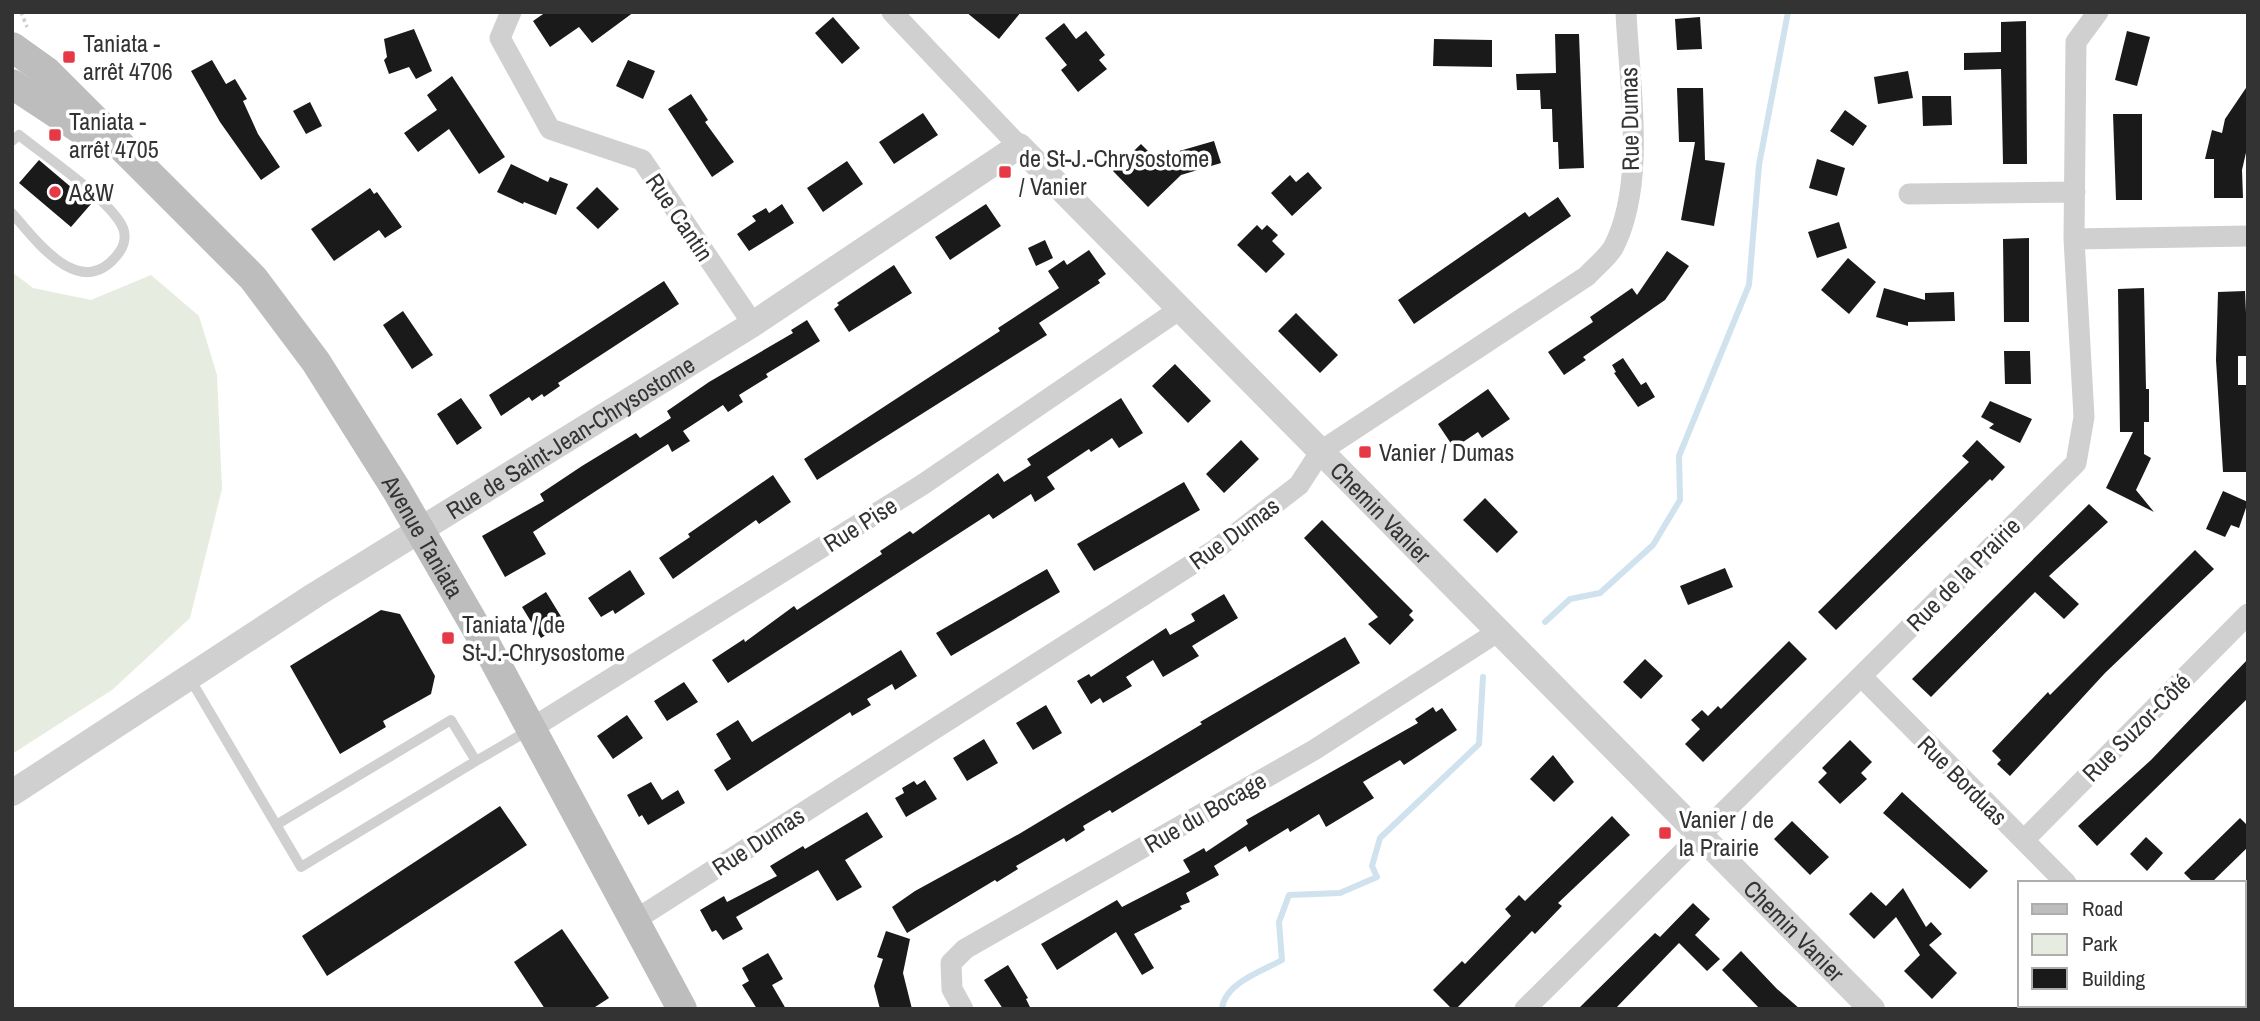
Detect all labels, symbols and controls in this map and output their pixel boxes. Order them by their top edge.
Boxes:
place label: Taniata - arrêt 4706 [83,27,173,87]
marker: Taniata - arrêt 4706 [61,49,77,65]
street label: Rue Dumas [1612,67,1646,171]
place label: Taniata - arrêt 4705 [69,105,159,165]
marker: Taniata - arrêt 4705 [47,127,63,143]
place label: de St-J.-Chrysostome / Vanier [1019,142,1209,202]
marker: de St-J.-Chrysostome / Vanier [997,164,1013,180]
street label: Rue Cantin [639,167,721,267]
place label: A&W [68,176,114,208]
marker: A&W [47,184,63,200]
street label: Rue de Saint-Jean-Chrysostome [440,348,701,526]
place label: Vanier / Dumas [1379,436,1514,468]
marker: Vanier / Dumas [1357,444,1373,460]
street label: Chemin Vanier [1324,454,1439,570]
street label: Avenue Taniata [375,468,471,603]
street label: Rue Pise [817,489,903,559]
street label: Rue Dumas [1183,490,1285,576]
street label: Rue de la Prairie [1899,510,2027,638]
place label: Taniata / de St-J.-Chrysostome [462,608,625,668]
marker: Taniata / de St-J.-Chrysostome [440,630,456,646]
street label: Rue Suzor-Côté [2075,666,2197,788]
street label: Rue Borduas [1911,728,2015,832]
street label: Rue du Bocage [1138,764,1272,860]
street label: Rue Dumas [706,799,810,883]
place label: Vanier / de la Prairie [1679,803,1774,863]
marker: Vanier / de la Prairie [1657,825,1673,841]
street label: Chemin Vanier [1737,873,1852,989]
legend [2018,881,2246,1007]
text: Road [2082,894,2123,923]
text: Park [2082,929,2118,958]
text: Building [2082,964,2146,993]

